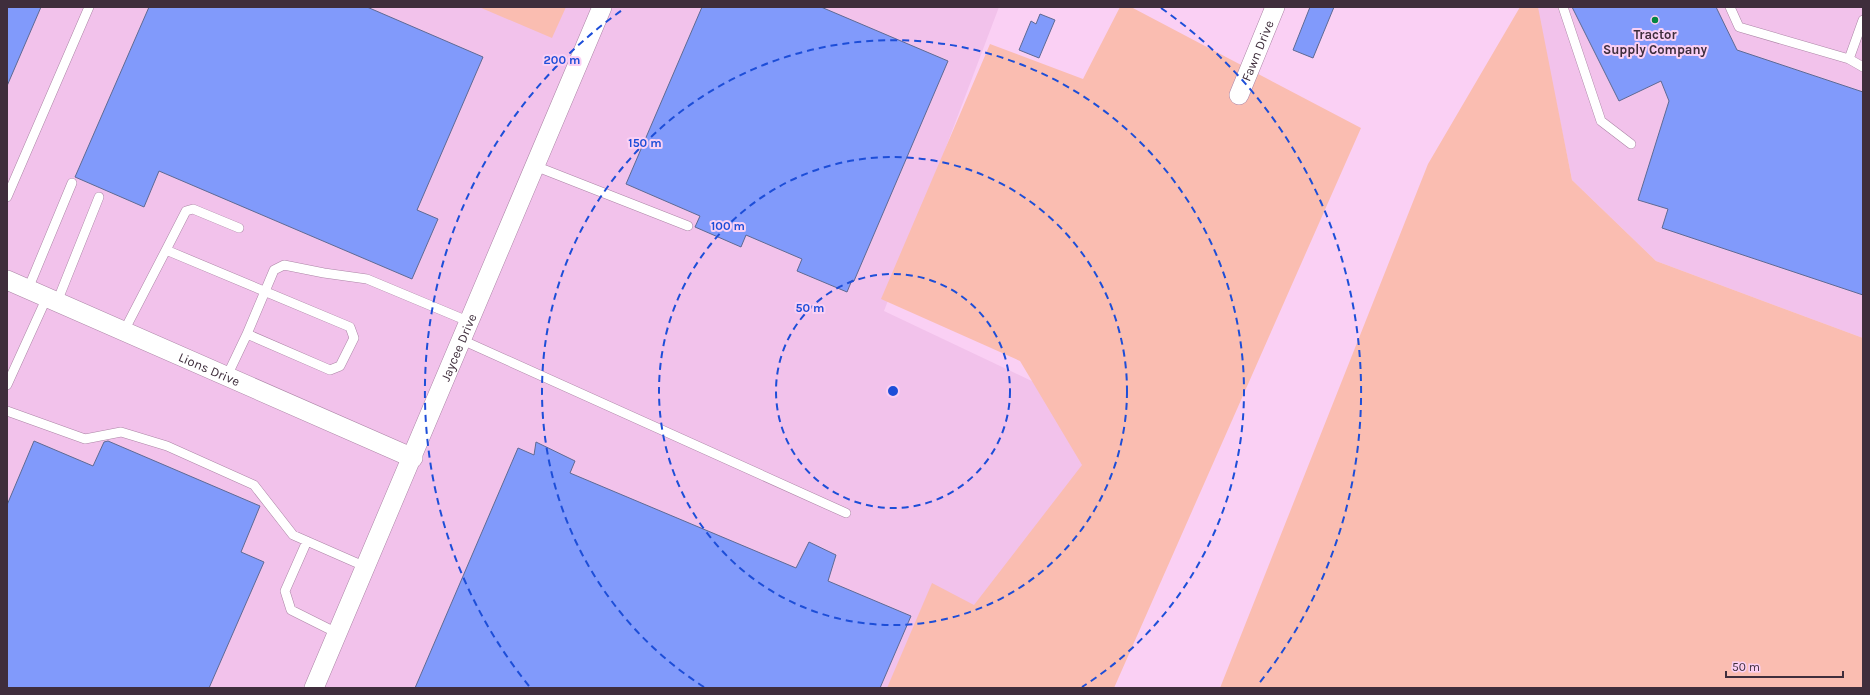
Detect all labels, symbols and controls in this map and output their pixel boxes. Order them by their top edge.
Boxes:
marker: Tractor Supply Company [1650,15,1660,25]
street label: Fawn Drive [1238,18,1276,83]
place label: Tractor Supply Company [1603,27,1708,57]
text: 200 m [544,53,580,67]
text: 150 m [628,136,662,150]
text: 100 m [711,219,745,233]
text: 50 m [796,301,825,315]
street label: Jaycee Drive [437,311,479,383]
street label: Lions Drive [177,349,243,389]
centre of rings [886,384,900,398]
scale bar [1726,653,1843,679]
text: 50 m [1732,660,1760,674]

